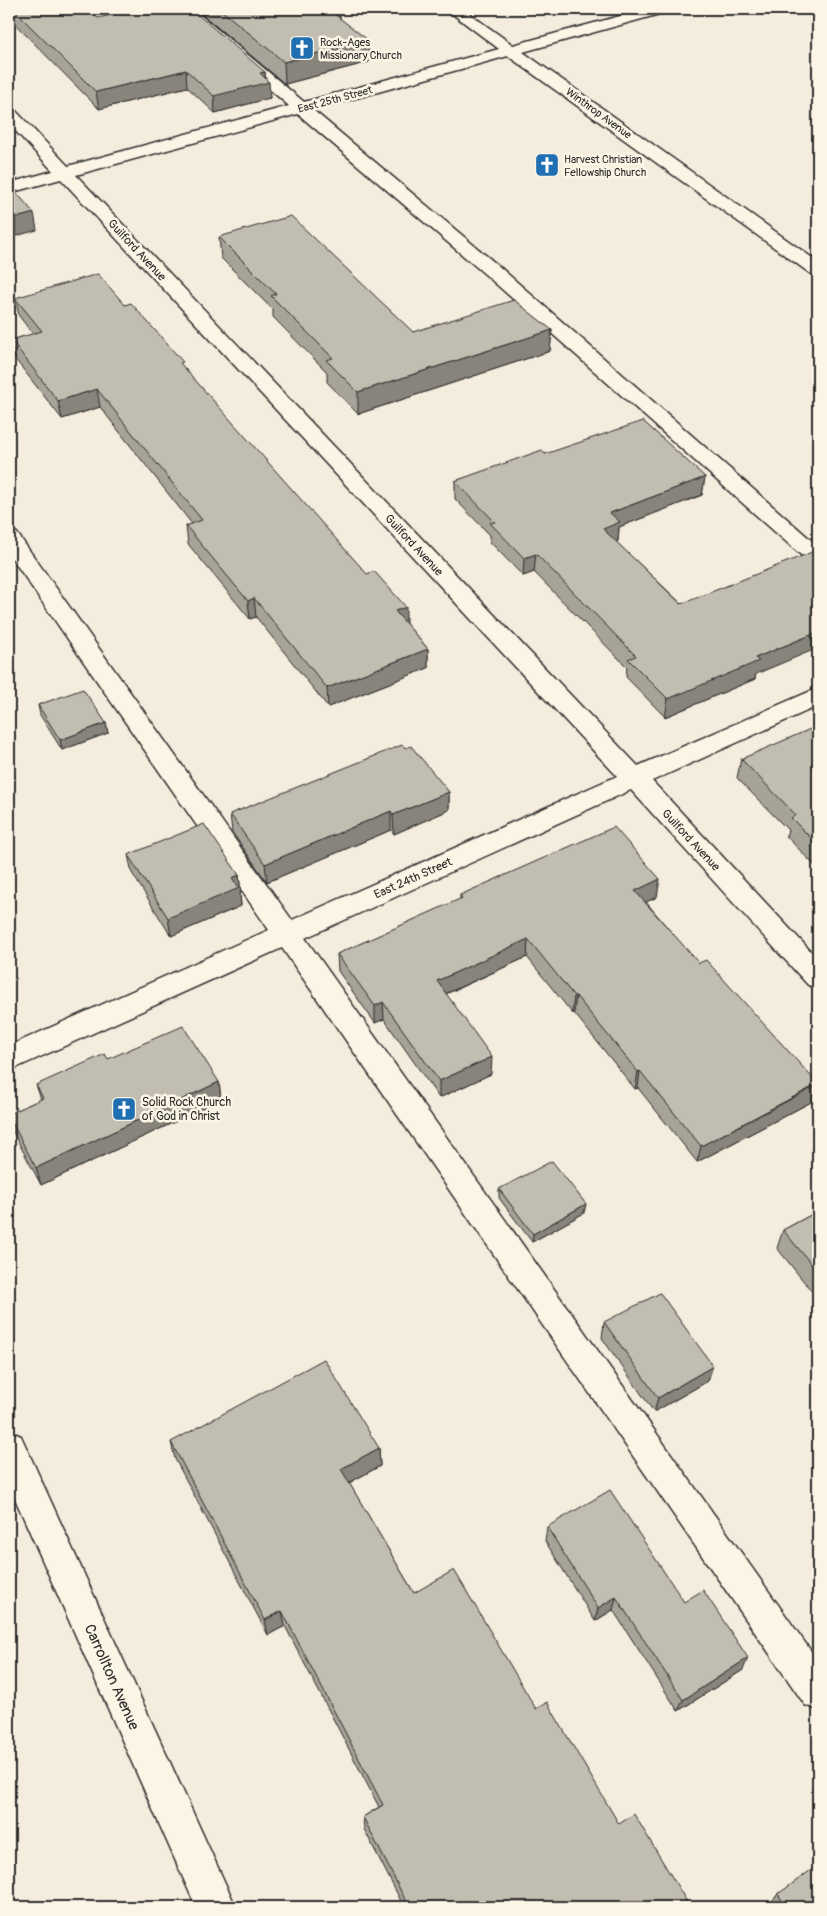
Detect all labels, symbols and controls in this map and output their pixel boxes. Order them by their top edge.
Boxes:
church icon: Rock-Ages Missionary Church [289,35,315,61]
place label: Rock-Ages Missionary Church [320,36,402,62]
street label: East 25th Street [297,83,374,116]
street label: Winthrop Avenue [563,85,635,142]
church icon: Harvest Christian Fellowship Church [534,152,560,178]
place label: Harvest Christian Fellowship Church [564,153,646,179]
street label: Guilford Avenue [104,216,169,284]
street label: Guilford Avenue [381,511,446,579]
street label: Guilford Avenue [658,806,723,874]
street label: East 24th Street [372,854,455,902]
place label: Solid Rock Church of God in Christ [142,1095,231,1124]
church icon: Solid Rock Church of God in Christ [111,1096,137,1122]
street label: Carrollton Avenue [80,1621,144,1734]

